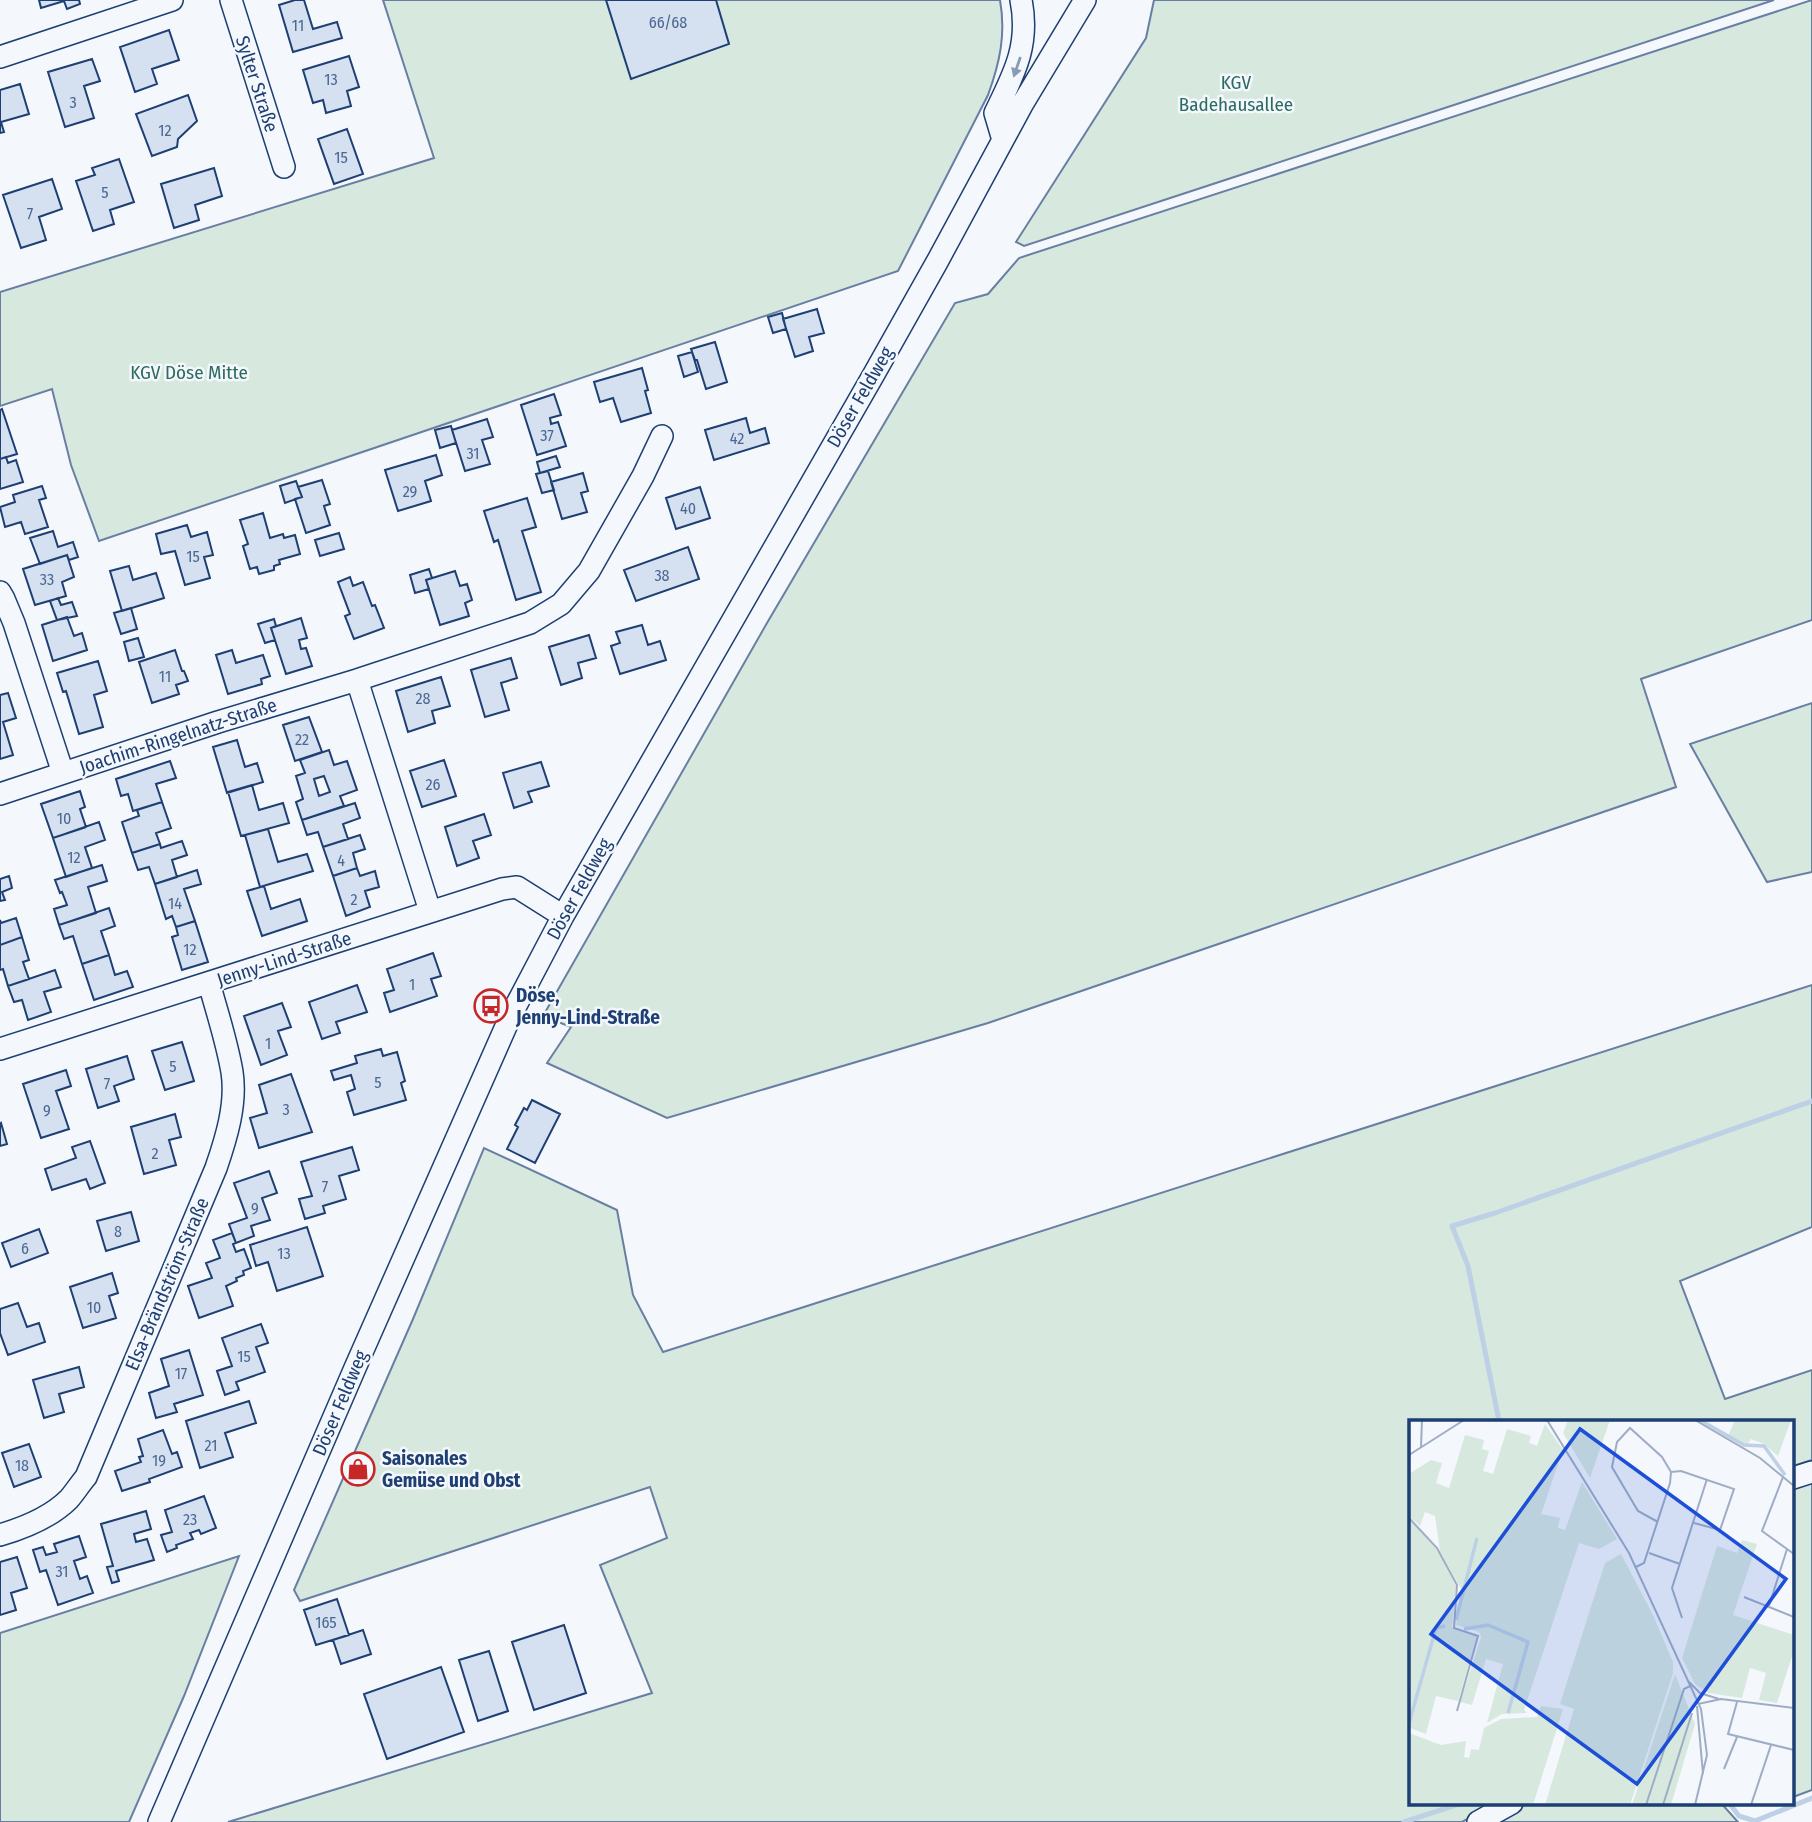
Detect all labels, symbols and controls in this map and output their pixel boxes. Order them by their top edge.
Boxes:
house number: 66/68 [649,13,687,32]
house number: 11 [292,16,304,35]
street label: Sylter Straße [231,33,283,135]
one-way arrow [1011,56,1022,77]
house number: 13 [324,70,338,89]
park label: KGV Badehausallee [1179,71,1293,116]
house number: 3 [69,93,77,112]
house number: 12 [158,121,172,140]
house number: 15 [334,148,348,167]
house number: 5 [101,183,109,202]
house number: 7 [27,204,34,223]
street label: Döser Feldweg [822,342,898,451]
park label: KGV Döse Mitte [130,361,248,384]
house number: 37 [540,426,554,445]
house number: 42 [730,429,744,448]
house number: 31 [466,444,480,463]
house number: 29 [403,482,418,501]
house number: 40 [680,499,696,518]
house number: 15 [186,547,200,566]
house number: 38 [654,566,670,585]
house number: 33 [40,570,54,589]
house number: 11 [159,667,171,686]
house number: 28 [415,689,431,708]
street label: Joachim-Ringelnatz-Straße [76,693,280,779]
house number: 22 [295,730,309,749]
house number: 26 [426,775,441,794]
house number: 10 [57,809,71,828]
street label: Döser Feldweg [542,834,616,944]
house number: 12 [67,848,81,867]
house number: 4 [337,851,345,870]
house number: 2 [350,890,358,909]
house number: 14 [168,894,182,913]
street label: Jenny-Lind-Straße [214,926,354,992]
house number: 12 [183,940,197,959]
house number: 1 [409,975,415,994]
place label: Döse, Jenny-Lind-Straße [515,984,660,1029]
bus stop icon: Döse, Jenny-Lind-Straße [472,987,510,1025]
house number: 1 [265,1034,271,1053]
house number: 5 [169,1057,177,1076]
house number: 5 [374,1073,382,1092]
house number: 7 [104,1074,111,1093]
house number: 3 [282,1100,290,1119]
house number: 9 [43,1101,51,1120]
house number: 2 [151,1144,159,1163]
house number: 7 [322,1177,329,1196]
street label: Elsa-Brändström-Straße [120,1194,214,1374]
house number: 9 [251,1199,259,1218]
house number: 8 [114,1222,122,1241]
house number: 6 [21,1239,29,1258]
house number: 13 [277,1244,291,1263]
house number: 10 [87,1298,101,1317]
house number: 15 [237,1347,251,1366]
street label: Döser Feldweg [307,1347,373,1459]
house number: 17 [175,1364,188,1383]
inset map [1409,1420,1794,1804]
house number: 21 [205,1436,217,1455]
place label: Saisonales Gemüse und Obst [382,1447,521,1492]
shop icon: Saisonales Gemüse und Obst [339,1450,377,1488]
house number: 19 [152,1451,166,1470]
house number: 18 [15,1456,29,1475]
house number: 23 [183,1510,197,1529]
house number: 31 [55,1562,69,1581]
house number: 165 [315,1613,337,1632]

